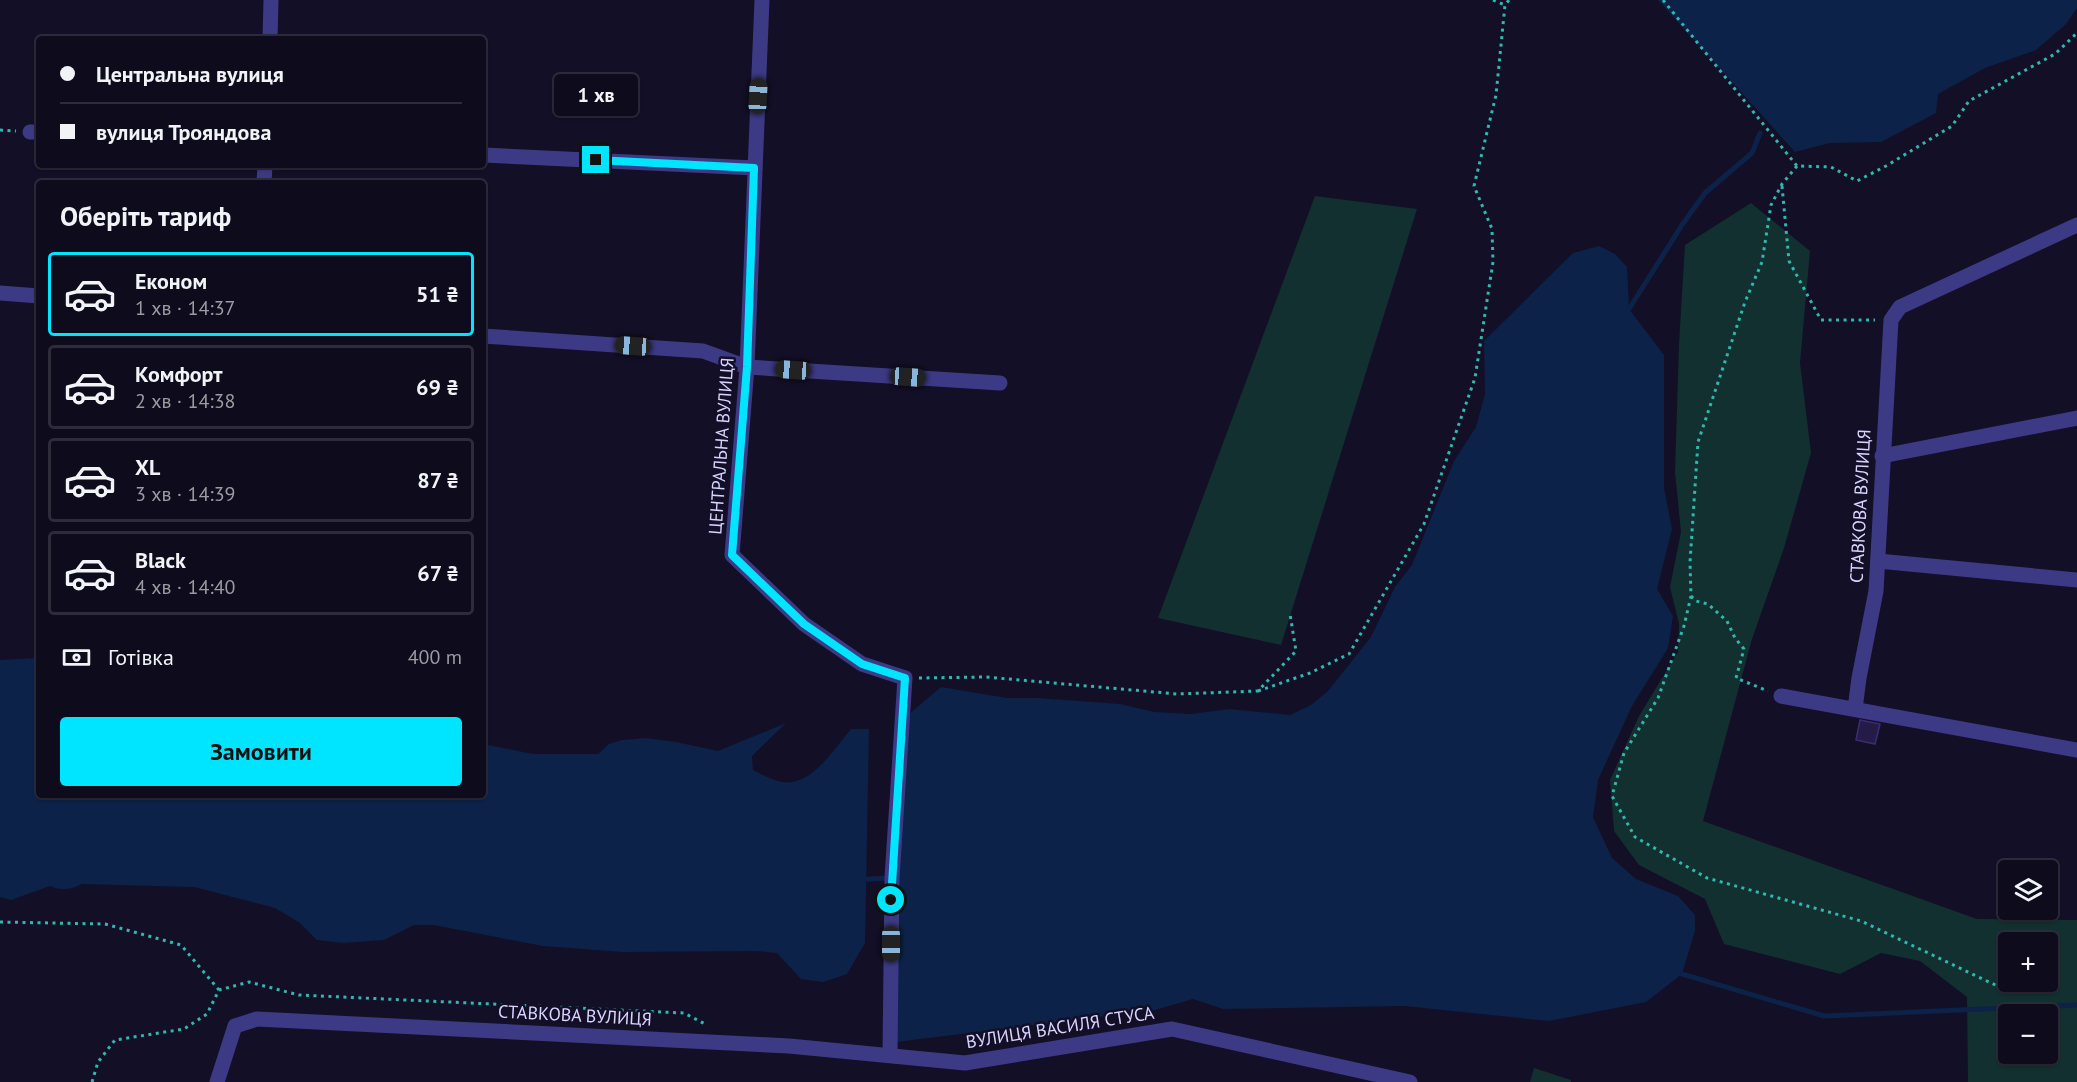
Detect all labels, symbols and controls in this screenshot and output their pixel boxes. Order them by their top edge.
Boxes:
text: Центральна вулиця [96,60,284,88]
callout: 1 хв [554,73,638,115]
car [748,78,768,114]
text: 1 хв [578,82,615,108]
text: вулиця Трояндова [96,118,271,146]
route end [582,146,609,173]
text: Оберіть тариф [60,199,231,233]
icon: car [63,267,117,321]
text: Економ [135,267,207,295]
text: 51 ₴ [416,280,459,308]
text: 1 хв · 14:37 [135,295,236,321]
car [614,336,652,356]
street label: ЦЕНТРАЛЬНА ВУЛИЦЯ [703,357,739,535]
icon: car [63,360,117,414]
text: Комфорт [135,360,223,388]
car [774,360,812,380]
car [889,367,927,387]
text: 69 ₴ [416,373,459,401]
text: 2 хв · 14:38 [135,388,236,414]
street label: СТАВКОВА ВУЛИЦЯ [1844,429,1876,583]
icon: car [63,453,117,507]
text: XL [135,453,160,481]
text: 87 ₴ [417,466,459,494]
text: 3 хв · 14:39 [135,481,236,507]
icon: car [63,546,117,600]
text: Black [135,546,186,574]
text: 67 ₴ [417,559,459,587]
text: 4 хв · 14:40 [135,574,236,600]
icon: cash [60,641,93,674]
text: Готівка [108,643,174,671]
text: 400 m [408,644,462,670]
button: Замовити [60,717,462,786]
map controls [1998,860,2058,1064]
button: layers [1998,860,2058,920]
route start [877,886,904,913]
car [882,926,900,962]
button: + [1998,932,2058,992]
street label: СТАВКОВА ВУЛИЦЯ [498,999,652,1031]
street label: ВУЛИЦЯ ВАСИЛЯ СТУСА [964,1001,1156,1053]
button: − [1998,1004,2058,1064]

